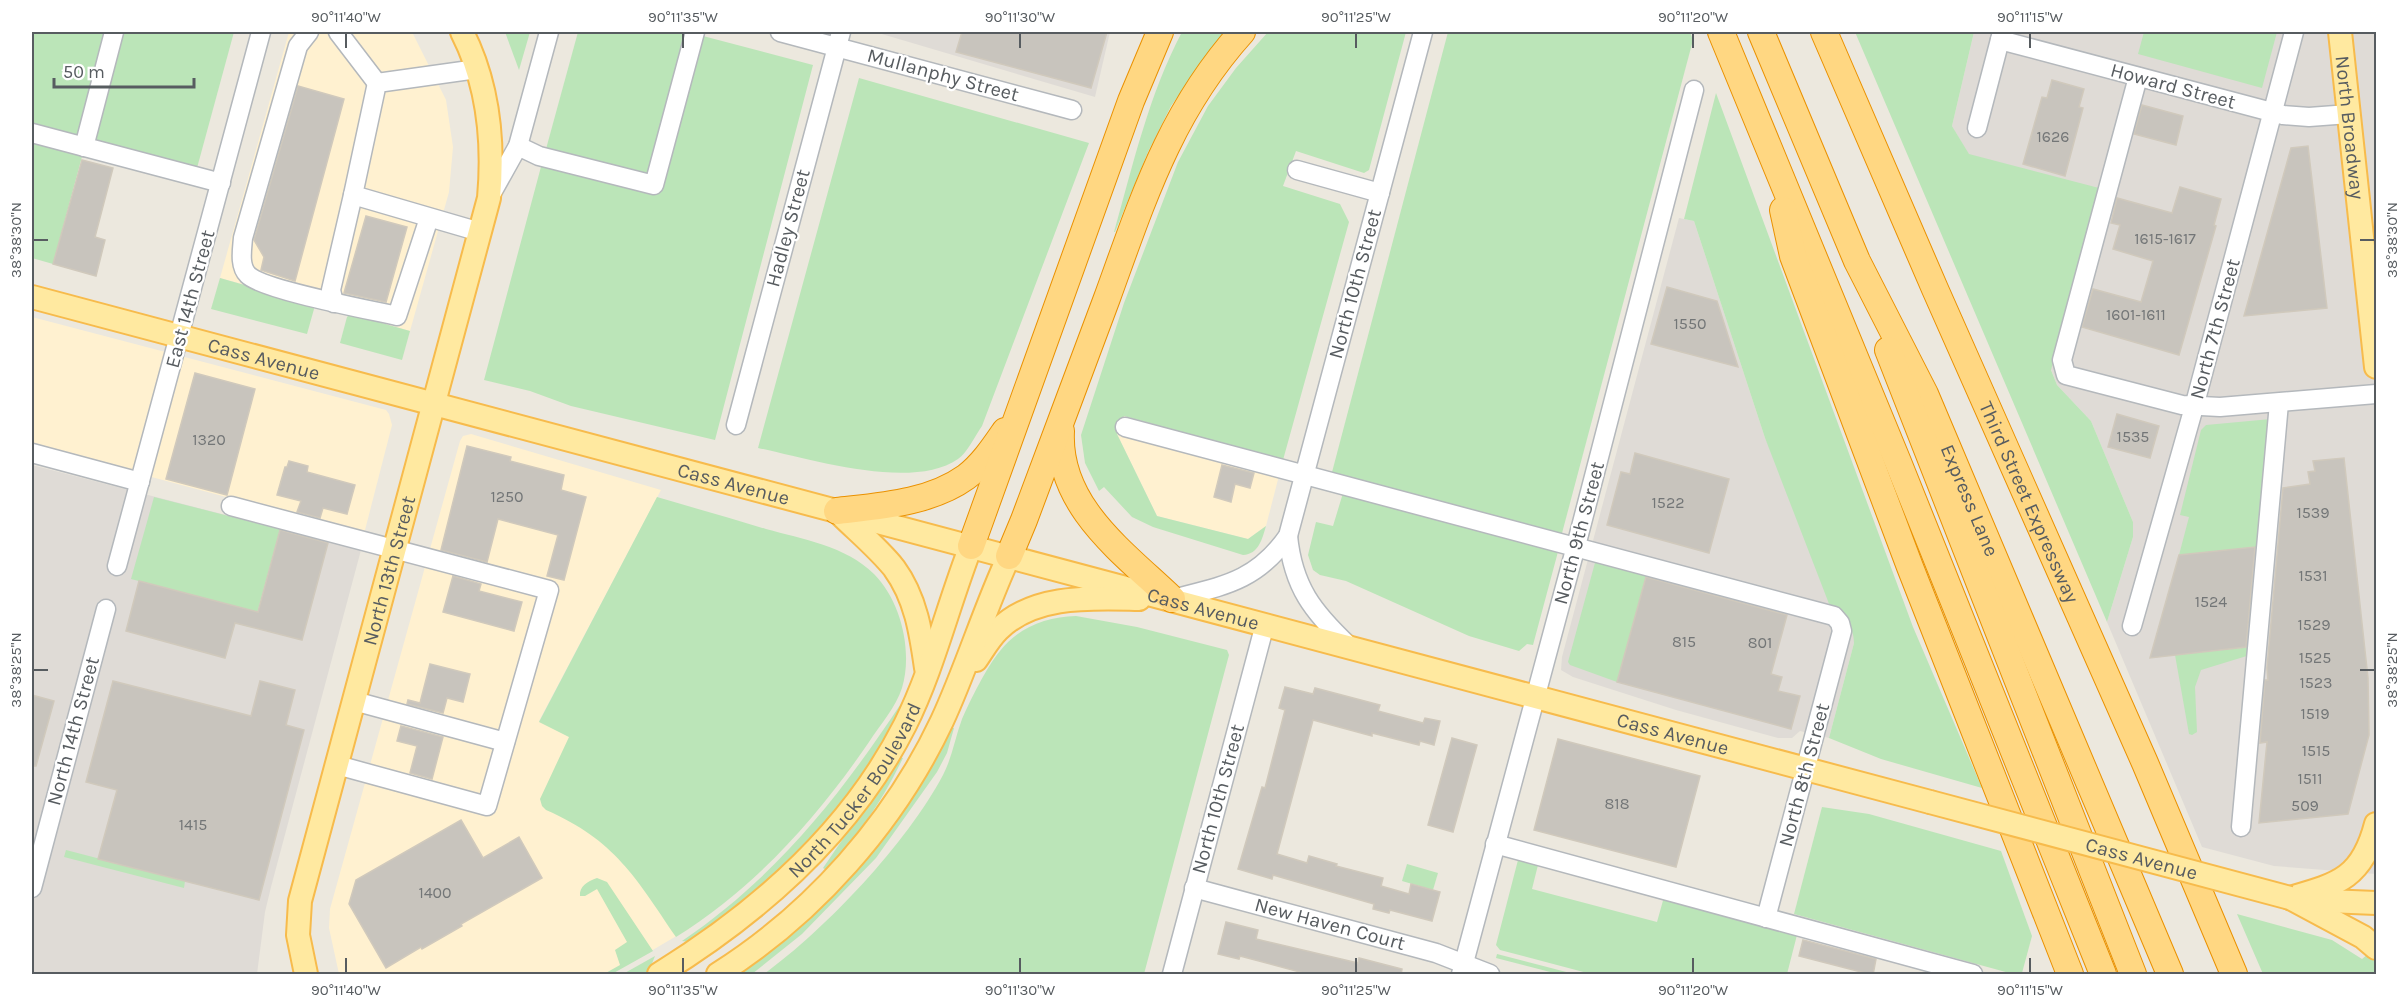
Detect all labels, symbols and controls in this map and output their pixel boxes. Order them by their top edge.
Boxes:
text: 90°11'40"W [311,8,382,26]
text: 90°11'35"W [648,8,719,26]
text: 90°11'30"W [985,8,1056,26]
text: 90°11'25"W [1321,8,1391,26]
text: 90°11'20"W [1658,8,1729,26]
text: 90°11'15"W [1997,8,2064,26]
street label: Mullanphy Street [865,44,1022,106]
scale bar [54,51,194,89]
street label: North Broadway [2331,54,2369,201]
street label: Howard Street [2108,58,2239,114]
text: 50 m [63,61,105,83]
house number: 1626 [2037,127,2069,146]
street label: Hadley Street [761,166,815,289]
text: 38°38'30"N [7,202,25,278]
text: 38°38'30"N [2383,202,2401,278]
street label: North 10th Street [1324,206,1386,361]
street label: East 14th Street [161,227,220,371]
house number: 1615-1617 [2134,229,2196,248]
street label: North 7th Street [2185,256,2245,402]
house number: 1601-1611 [2106,305,2166,324]
house number: 1550 [1674,314,1706,333]
street label: Cass Avenue [205,333,322,385]
street label: Third Street Expressway [1975,398,2084,606]
house number: 1535 [2117,427,2149,446]
house number: 1320 [192,430,226,449]
street label: Express Lane [1936,441,2004,560]
street label: Cass Avenue [675,458,792,510]
street label: North 9th Street [1549,459,1609,607]
house number: 1250 [490,487,524,506]
street label: North 13th Street [358,493,420,648]
house number: 1522 [1652,493,1684,512]
house number: 1539 [2296,503,2330,522]
house number: 1531 [2298,566,2328,585]
street label: Cass Avenue [1145,583,1262,635]
house number: 1524 [2195,592,2227,611]
house number: 1529 [2298,615,2330,634]
text: 38°38'25"N [7,632,25,708]
house number: 815 [1672,632,1696,651]
text: 38°38'25"N [2383,632,2401,708]
house number: 801 [1748,633,1772,652]
house number: 1525 [2299,648,2331,667]
street label: North 14th Street [42,654,104,808]
house number: 1523 [2299,673,2333,692]
street label: North Tucker Boulevard [783,699,926,883]
street label: North 8th Street [1774,700,1834,849]
house number: 1519 [2301,704,2329,723]
street label: Cass Avenue [1614,708,1731,759]
street label: North 10th Street [1187,721,1249,876]
house number: 1515 [2302,741,2330,760]
house number: 1511 [2298,769,2322,788]
house number: 818 [1605,794,1629,813]
house number: 509 [2291,796,2319,815]
house number: 1415 [179,815,207,834]
street label: Cass Avenue [2083,833,2200,884]
house number: 1400 [418,883,452,902]
street label: New Haven Court [1252,893,1408,955]
text: 90°11'40"W [311,981,382,999]
text: 90°11'35"W [648,981,719,999]
text: 90°11'30"W [985,981,1056,999]
text: 90°11'25"W [1321,981,1391,999]
text: 90°11'20"W [1658,981,1729,999]
text: 90°11'15"W [1997,981,2064,999]

